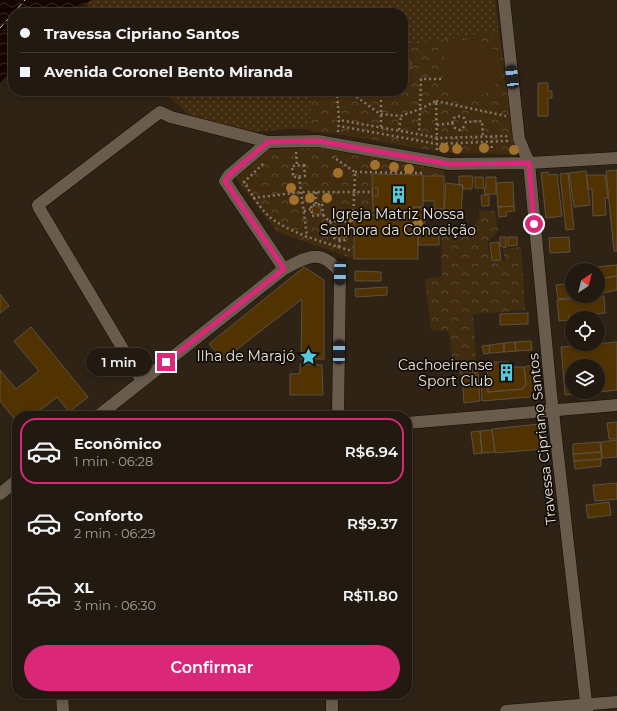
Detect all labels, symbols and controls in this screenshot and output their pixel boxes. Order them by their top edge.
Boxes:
text: Travessa Cipriano Santos [44,24,239,43]
text: Avenida Coronel Bento Miranda [44,62,293,81]
car [505,64,519,90]
building icon: Igreja Matriz Nossa Senhora da Conceição [388,184,408,204]
place label: Igreja Matriz Nossa Senhora da Conceição [320,205,476,239]
route start [525,215,543,233]
car [334,261,346,285]
north arrow [565,263,605,303]
map controls [565,263,605,399]
button: locate [565,311,605,351]
car [333,340,345,364]
place icon: Ilha de Marajó [298,346,318,366]
place label: Ilha de Marajó [196,347,295,365]
callout: 1 min [86,348,152,376]
street label: Travessa Cipriano Santos [524,352,560,526]
route end [157,353,175,371]
text: 1 min [102,354,136,370]
place label: Cachoeirense Sport Club [398,356,493,390]
button: layers [565,359,605,399]
building icon: Cachoeirense Sport Club [496,363,516,383]
icon: car [26,433,62,469]
text: Econômico [74,434,162,453]
text: R$6.94 [345,442,398,461]
text: 1 min · 06:28 [74,453,153,469]
icon: car [26,505,62,541]
text: Conforto [74,506,143,525]
text: R$9.37 [347,514,398,533]
text: 2 min · 06:29 [74,525,156,541]
icon: car [26,577,62,613]
text: XL [74,578,93,597]
text: R$11.80 [343,586,398,605]
text: 3 min · 06:30 [74,597,156,613]
button: Confirmar [24,645,400,691]

